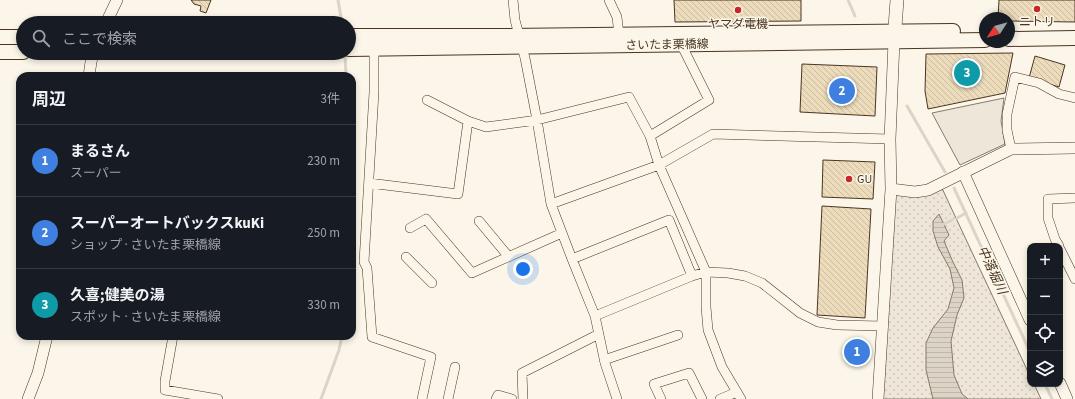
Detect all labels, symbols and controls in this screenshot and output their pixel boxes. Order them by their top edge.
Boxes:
marker: ニトリ [1032,4,1042,14]
marker: ヤマダ電機 [733,5,743,15]
north arrow [979,12,1015,48]
place label: ニトリ [1019,14,1055,31]
search box [16,16,356,60]
place label: ヤマダ電機 [708,16,768,33]
icon: search [30,27,52,49]
text: ここで検索 [62,29,137,50]
street label: さいたま栗橋線 [625,36,709,54]
pin: 3 [954,58,980,88]
pin: 2 [829,76,855,106]
text: 周辺 [32,88,66,112]
text: 3件 [321,90,340,108]
text: まるさん [70,141,130,162]
text: 1 [42,152,48,170]
text: 230 m [307,152,340,170]
text: スーパー [70,164,122,182]
place label: GU [857,171,872,188]
marker: GU [844,174,854,184]
text: スーパーオートバックスkuKi [70,213,264,234]
text: 2 [42,224,48,242]
text: 250 m [307,224,340,242]
text: ショップ · さいたま栗橋線 [70,236,221,254]
water label: 中落堀川 [973,243,1012,299]
map controls [1027,243,1063,387]
button: + [1027,243,1063,279]
your location [513,259,533,279]
button: − [1027,279,1063,315]
text: 久喜;健美の湯 [70,285,165,306]
text: 3 [42,296,48,314]
text: 330 m [307,296,340,314]
text: スポット · さいたま栗橋線 [70,308,221,326]
button: locate [1027,315,1063,351]
pin: 1 [844,337,870,367]
button: layers [1027,351,1063,387]

